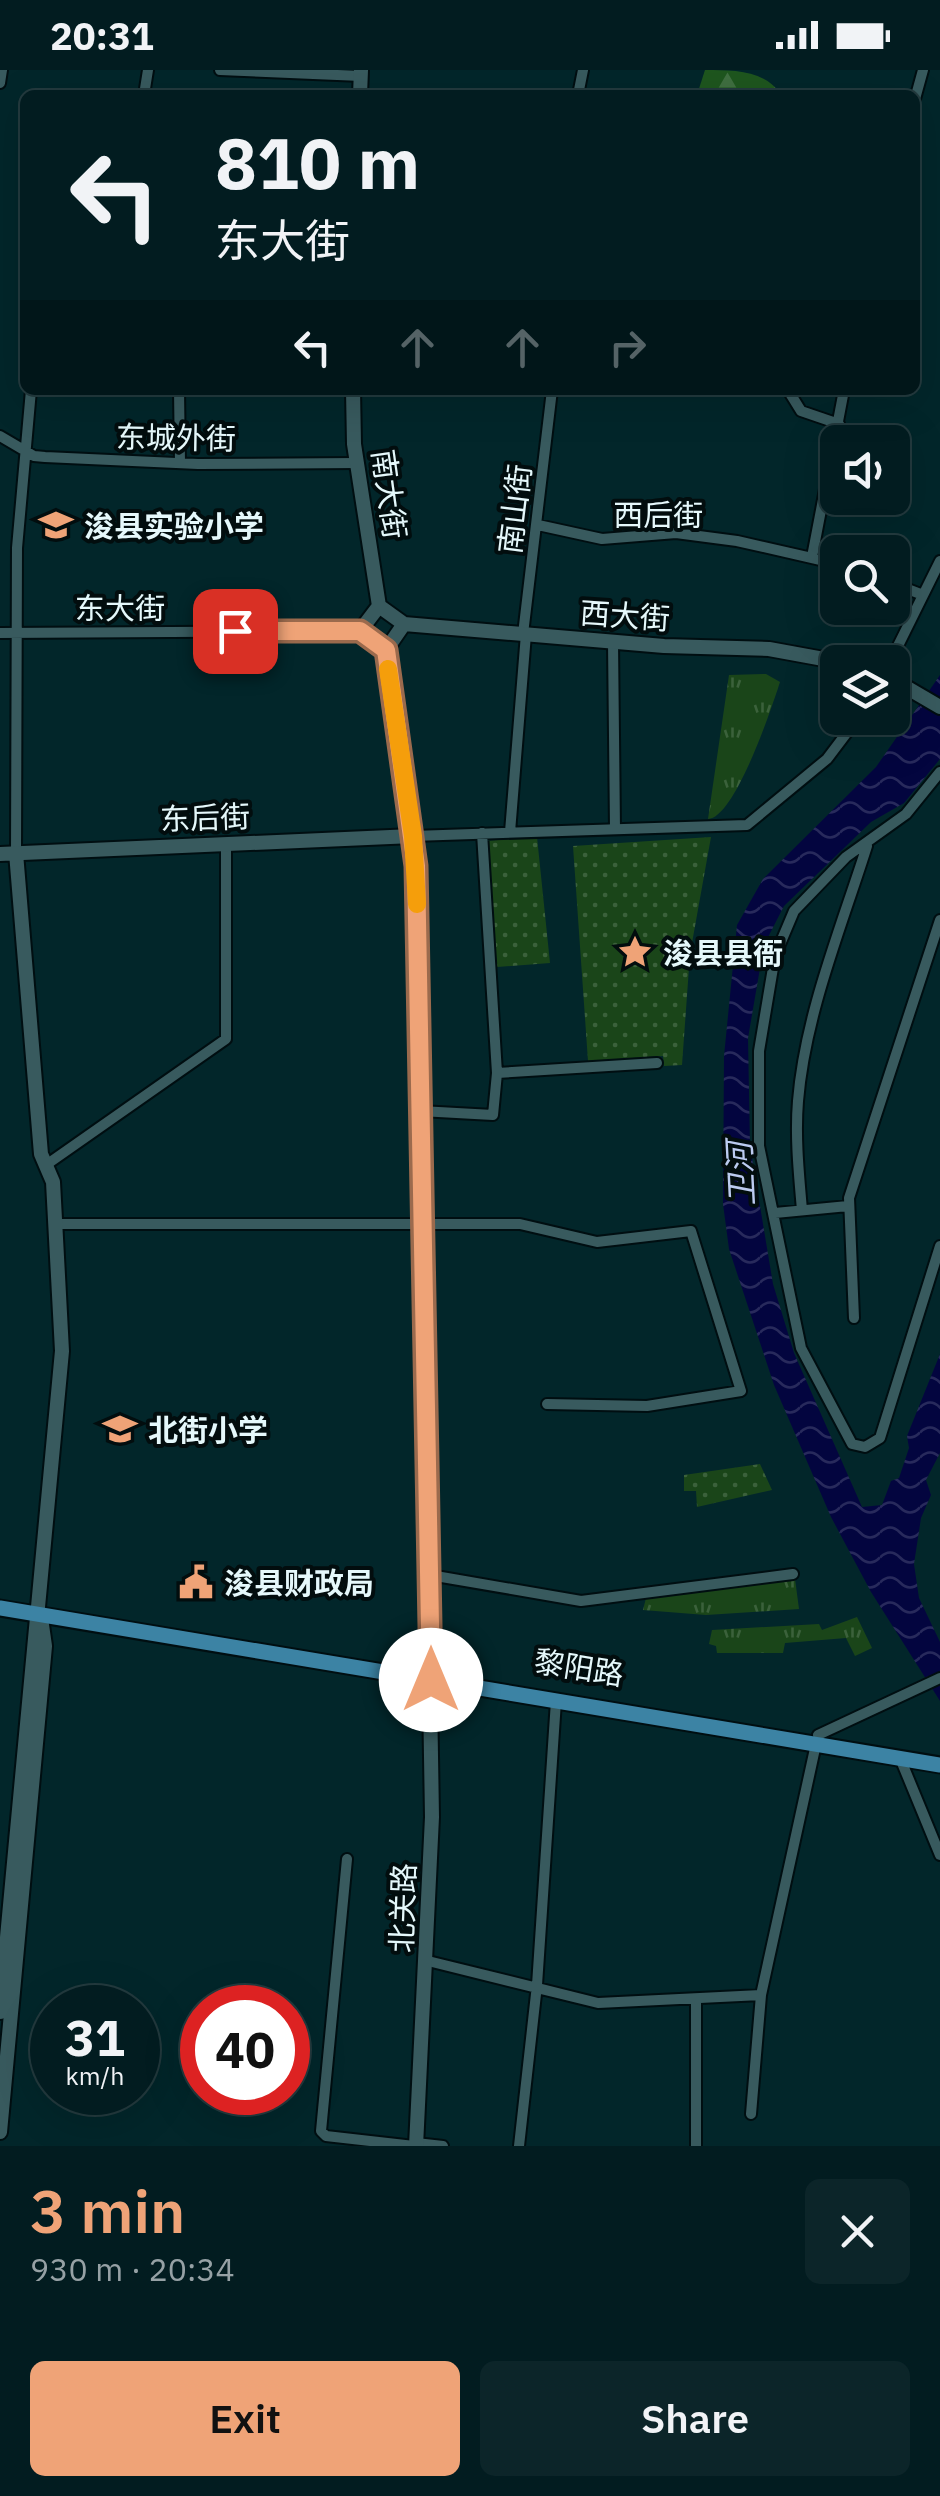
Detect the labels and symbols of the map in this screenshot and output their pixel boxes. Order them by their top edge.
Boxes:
street label: 东城外街 [116,416,236,458]
street label: 南大街 [364,447,416,541]
street label: 南山街 [489,462,539,556]
street label: 西后街 [613,495,703,534]
school or university icon: 浚县实验小学 [37,506,75,544]
place label: 浚县实验小学 [84,506,264,545]
street label: 东大街 [75,588,165,627]
pin [193,589,278,674]
street label: 西大街 [579,592,671,638]
street label: 东后街 [159,796,251,838]
place icon: 浚县县衙 [616,933,654,971]
place label: 浚县县衙 [663,933,783,972]
water label: 卫河 [717,1135,763,1207]
school or university icon: 北街小学 [101,1410,139,1448]
place label: 北街小学 [148,1410,268,1449]
public building icon: 浚县财政局 [177,1563,215,1601]
place label: 浚县财政局 [224,1563,374,1602]
position arrow [379,1628,483,1732]
street label: 黎阳路 [532,1641,626,1693]
street label: 北关路 [381,1862,423,1954]
speed limit sign: 40 [180,1985,310,2115]

